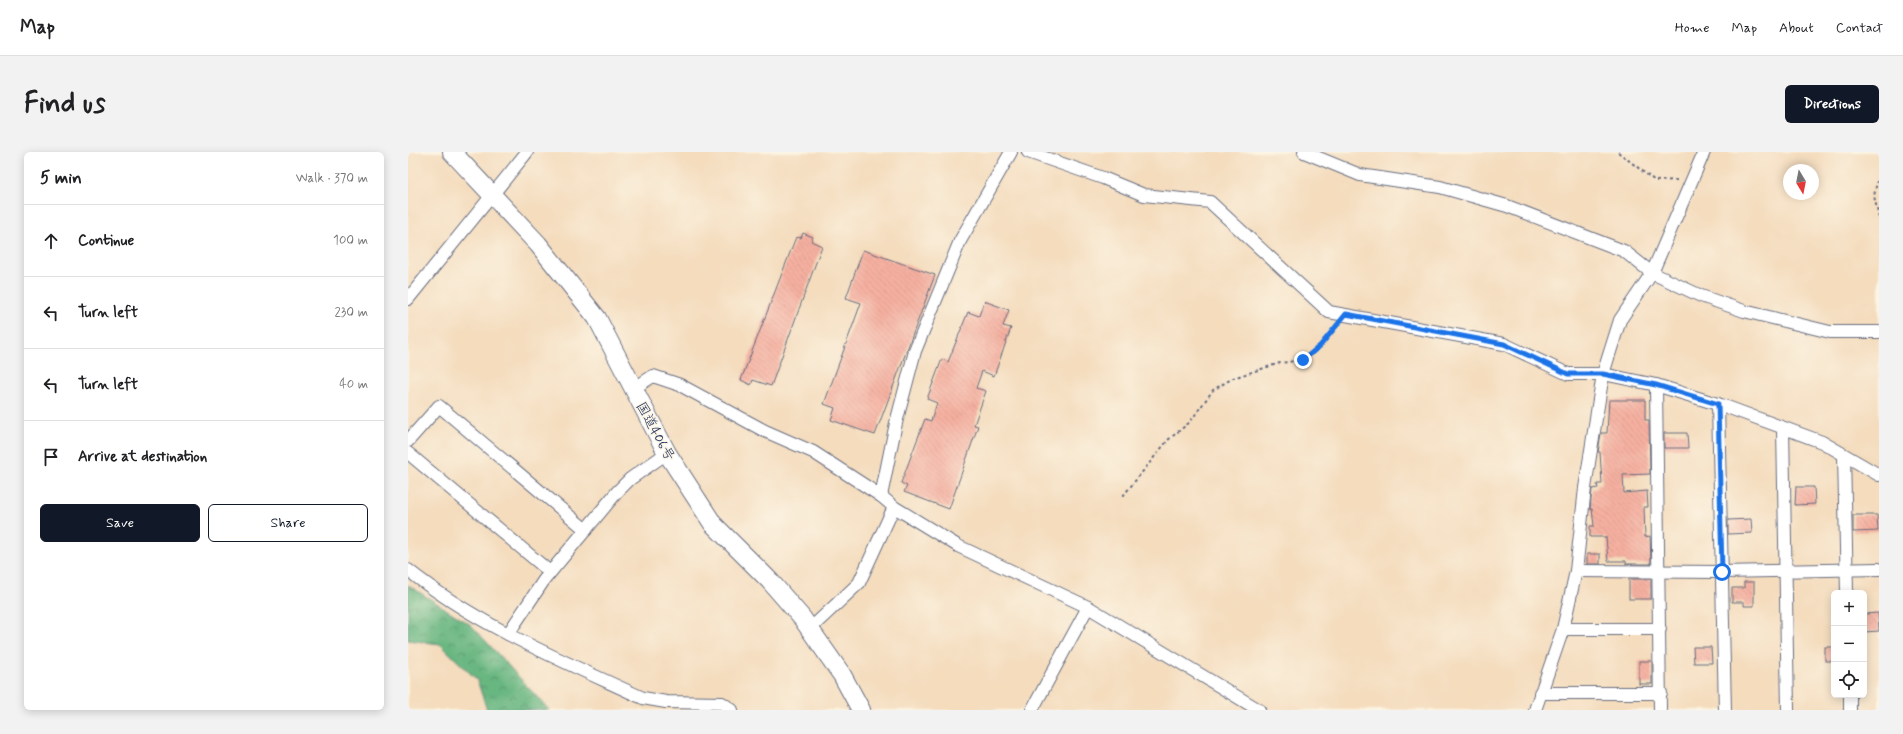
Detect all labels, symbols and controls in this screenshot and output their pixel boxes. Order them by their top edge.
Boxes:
text: Map [20,15,55,40]
text: Home [1675,19,1709,37]
text: Map [1731,19,1757,37]
text: About [1779,19,1814,37]
text: Contact [1836,19,1883,37]
button: Directions [1785,85,1879,123]
text: Find us [24,86,105,123]
north arrow [1783,164,1819,200]
text: 5 min [40,167,82,189]
text: Walk · 370 m [296,170,368,187]
icon: ahead [40,230,62,252]
text: Continue [78,231,134,251]
text: 100 m [333,232,368,249]
icon: left [40,302,62,324]
text: Turn left [78,303,138,323]
text: 230 m [334,304,368,321]
route end [1294,351,1312,369]
icon: left [40,374,62,396]
text: Turn left [78,375,138,395]
text: 40 m [339,376,368,393]
street label: 国道406号 [632,399,679,464]
icon: arrive [40,446,62,468]
text: Arrive at destination [78,447,207,467]
button: Save [40,504,200,542]
button: Share [208,504,368,542]
route start [1713,563,1731,581]
map controls [1831,590,1867,698]
button: + [1831,590,1867,626]
button: − [1831,626,1867,662]
button: locate [1831,662,1867,698]

